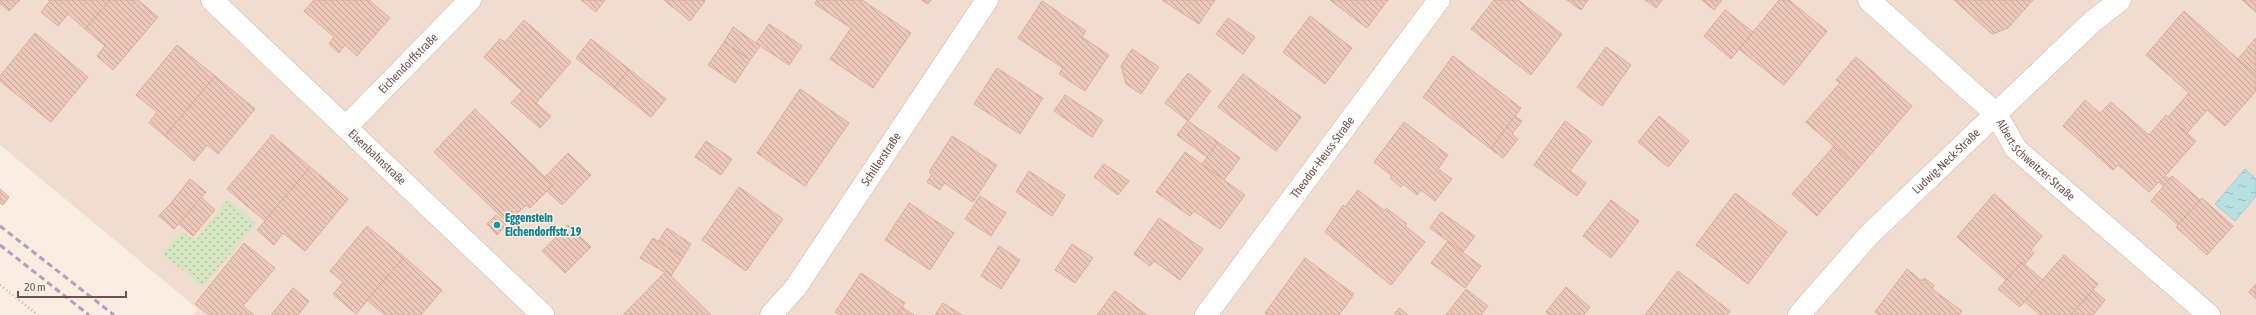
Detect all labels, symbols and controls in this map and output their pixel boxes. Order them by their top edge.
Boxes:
street label: Eichendorffstraße [376,30,441,96]
street label: Theodor-Heuss-Straße [1288,114,1357,201]
street label: Albert-Schweitzer-Straße [1993,116,2078,204]
street label: Ludwig-Neck-Straße [1910,126,1983,197]
street label: Eisenbahnstraße [346,127,409,188]
street label: Schillerstraße [858,130,904,189]
place label: Eggenstein Eichendorffstr. 19 [505,211,582,239]
marker: Eggenstein Eichendorffstr. 19 [492,220,502,230]
scale bar [18,273,126,299]
text: 20 m [24,280,46,294]

